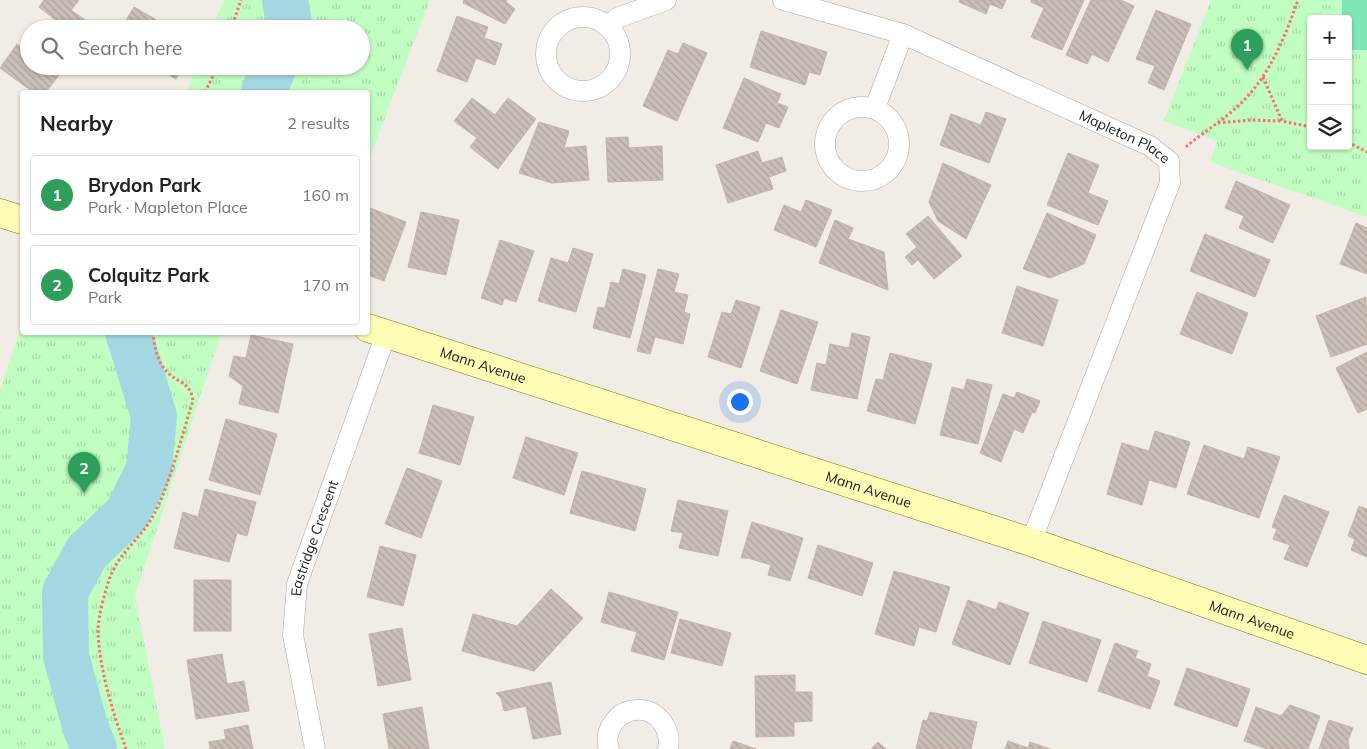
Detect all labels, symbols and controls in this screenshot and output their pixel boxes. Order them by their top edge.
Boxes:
map controls [1307,15,1352,150]
button: + [1307,15,1352,60]
search box [20,20,370,75]
pin: 1 [1231,29,1263,70]
icon: search [38,34,66,62]
text: Search here [78,36,182,60]
button: − [1307,60,1352,105]
button: layers [1307,105,1352,150]
street label: Mapleton Place [1076,106,1174,167]
text: Nearby [40,110,113,136]
text: 2 results [287,113,350,133]
text: Brydon Park [88,173,201,197]
text: 1 [52,185,62,205]
text: 160 m [302,185,349,205]
text: Park · Mapleton Place [88,197,248,217]
text: Colquitz Park [88,263,209,287]
text: 2 [52,275,62,295]
text: 170 m [302,275,349,295]
text: Park [88,287,122,307]
street label: Mann Avenue [438,343,528,387]
your location [727,389,753,415]
pin: 2 [68,452,100,493]
street label: Mann Avenue [823,467,914,512]
street label: Eastridge Crescent [287,478,342,597]
street label: Mann Avenue [1207,596,1297,643]

